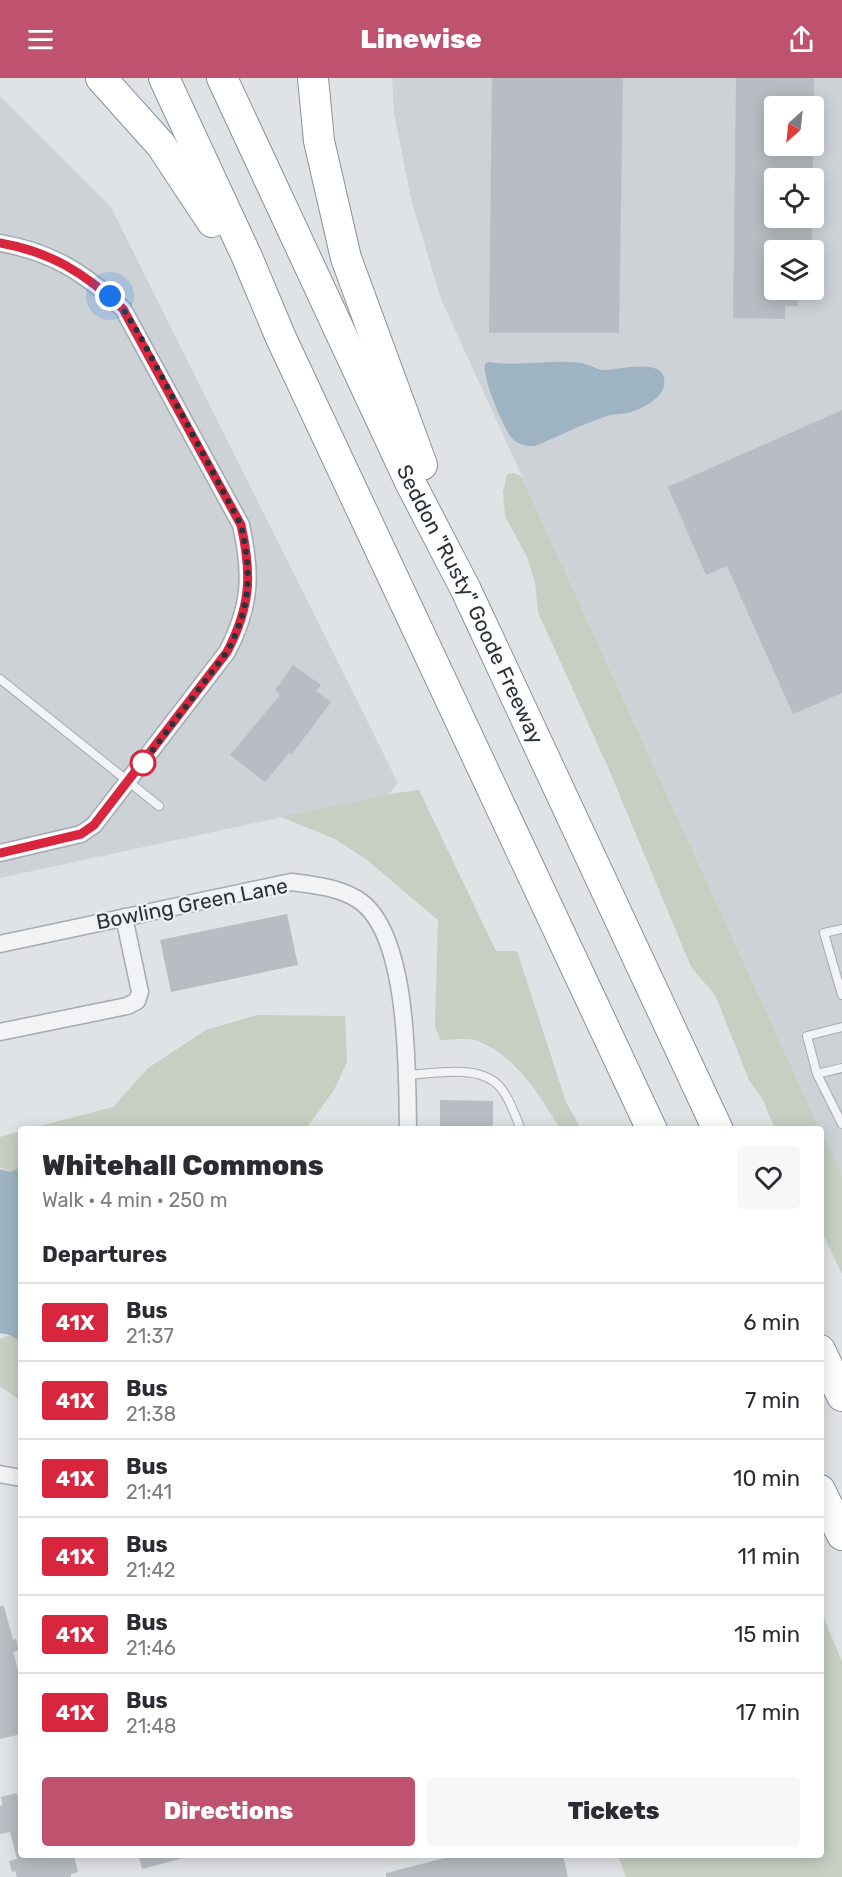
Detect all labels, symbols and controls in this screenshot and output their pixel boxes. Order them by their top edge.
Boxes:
icon: menu [24,23,57,56]
text: Linewise [360,23,482,55]
icon: share [785,23,818,56]
north arrow [764,96,824,156]
map controls [764,96,824,300]
button: locate [764,168,824,228]
button: layers [764,240,824,300]
your location [95,281,125,311]
street label: Seddon "Rusty" Goode Freeway [392,461,549,748]
unlabelled marker [130,750,156,776]
street label: Bowling Green Lane [94,873,290,934]
button: heart [737,1146,800,1209]
text: Whitehall Commons [42,1149,324,1182]
text: Walk · 4 min · 250 m [42,1188,227,1212]
text: Departures [42,1241,167,1268]
text: Bus [126,1297,168,1324]
text: 6 min [743,1309,800,1336]
text: 41X [56,1310,94,1335]
text: 21:37 [126,1324,174,1348]
text: Bus [126,1375,168,1402]
text: 7 min [745,1387,800,1414]
text: 41X [56,1388,94,1413]
text: 21:38 [126,1402,176,1426]
text: Bus [126,1453,168,1480]
text: 10 min [733,1465,800,1492]
text: 41X [56,1466,94,1491]
text: 21:41 [126,1480,172,1504]
text: Bus [126,1531,168,1558]
text: 11 min [738,1543,800,1570]
text: 41X [56,1544,94,1569]
text: 21:42 [126,1558,176,1582]
text: Bus [126,1609,168,1636]
text: 15 min [734,1621,800,1648]
text: 41X [56,1622,94,1647]
text: 21:46 [126,1636,176,1660]
text: Bus [126,1687,168,1714]
text: 17 min [736,1699,800,1726]
text: 41X [56,1700,94,1725]
text: 21:48 [126,1714,177,1738]
button: Directions [42,1777,415,1846]
button: Tickets [427,1777,800,1846]

